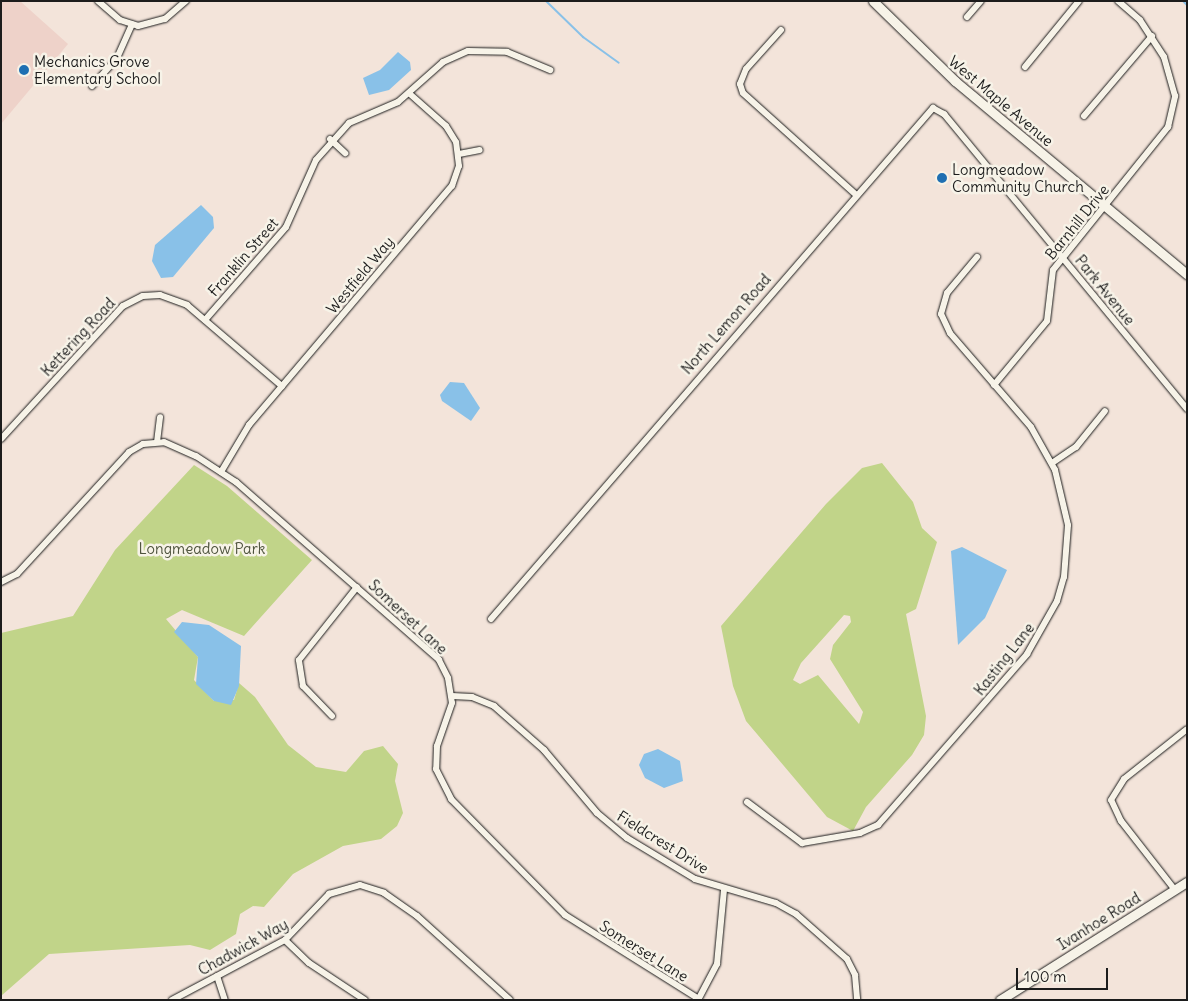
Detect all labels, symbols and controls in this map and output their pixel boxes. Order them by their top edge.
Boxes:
place label: Mechanics Grove Elementary School [34,52,161,87]
street label: West Maple Avenue [945,52,1057,150]
marker: Mechanics Grove Elementary School [18,64,30,76]
place label: Longmeadow Community Church [952,160,1084,195]
marker: Longmeadow Community Church [936,172,948,184]
street label: Barnhill Drive [1041,181,1113,263]
street label: Franklin Street [204,214,282,300]
street label: Westfield Way [322,233,398,317]
street label: Park Avenue [1071,251,1139,329]
street label: North Lemon Road [678,270,774,378]
street label: Kettering Road [37,294,119,380]
park label: Longmeadow Park [139,540,265,558]
street label: Somerset Lane [365,576,451,658]
street label: Kasting Lane [970,619,1038,699]
street label: Fieldcrest Drive [614,807,712,877]
street label: Ivanhoe Road [1054,888,1144,954]
street label: Chadwick Way [195,915,291,979]
street label: Somerset Lane [596,917,692,985]
scale bar [1018,958,1110,990]
text: 100 m [1024,967,1066,986]

